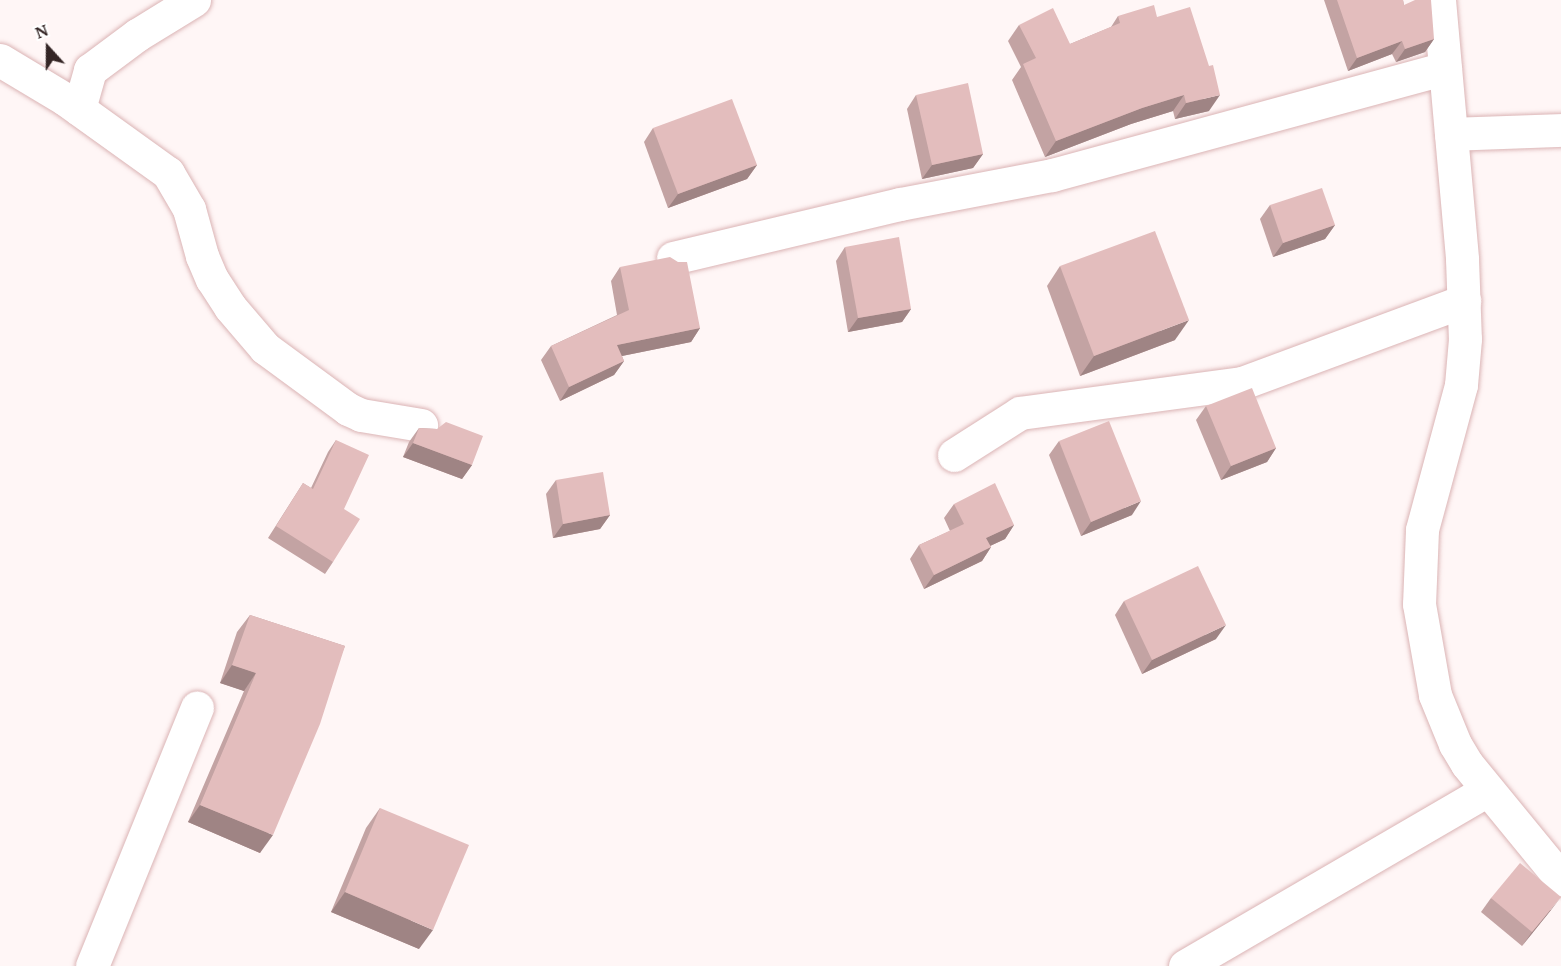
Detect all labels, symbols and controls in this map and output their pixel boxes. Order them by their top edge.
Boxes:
north arrow [18,18,78,78]
text: N [32,19,51,44]

